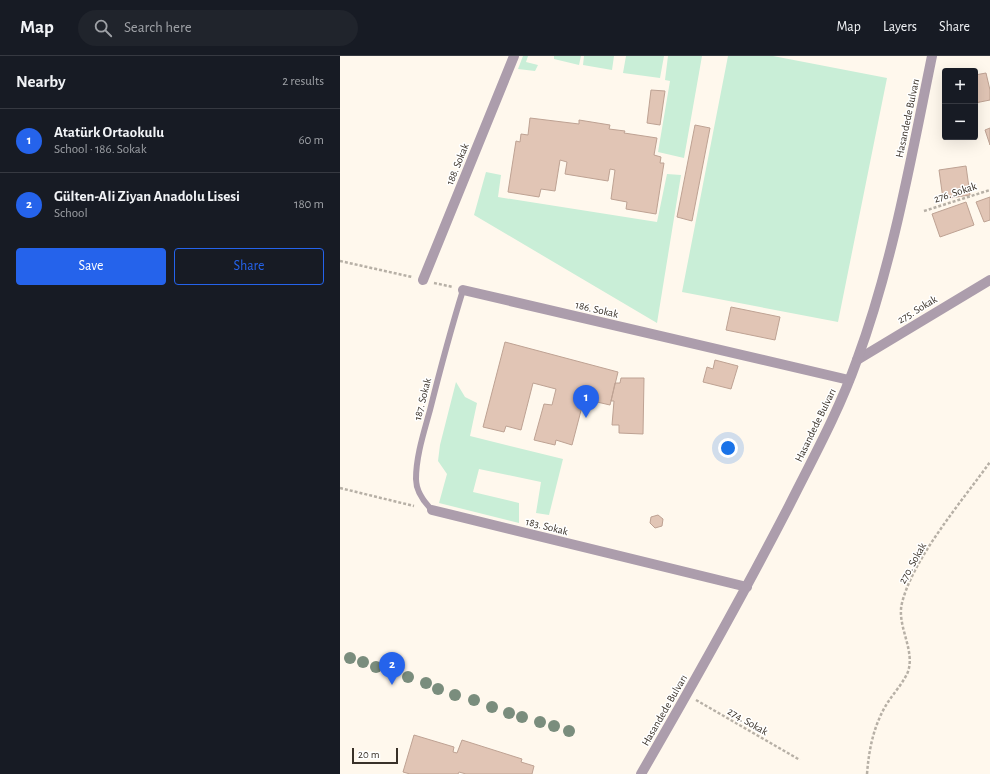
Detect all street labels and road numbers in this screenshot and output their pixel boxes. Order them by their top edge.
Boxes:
street label: Hasandede Bulvarı [894,78,921,159]
street label: 188. Sokak [444,142,471,187]
street label: 276. Sokak [932,180,978,205]
street label: 275. Sokak [896,293,939,325]
street label: 186. Sokak [574,299,619,320]
street label: 187. Sokak [412,377,433,421]
street label: Hasandede Bulvarı [793,387,838,464]
street label: 183. Sokak [525,516,569,537]
street label: 270. Sokak [897,541,928,586]
street label: Hasandede Bulvarı [640,673,689,748]
street label: 274. Sokak [726,706,770,737]

